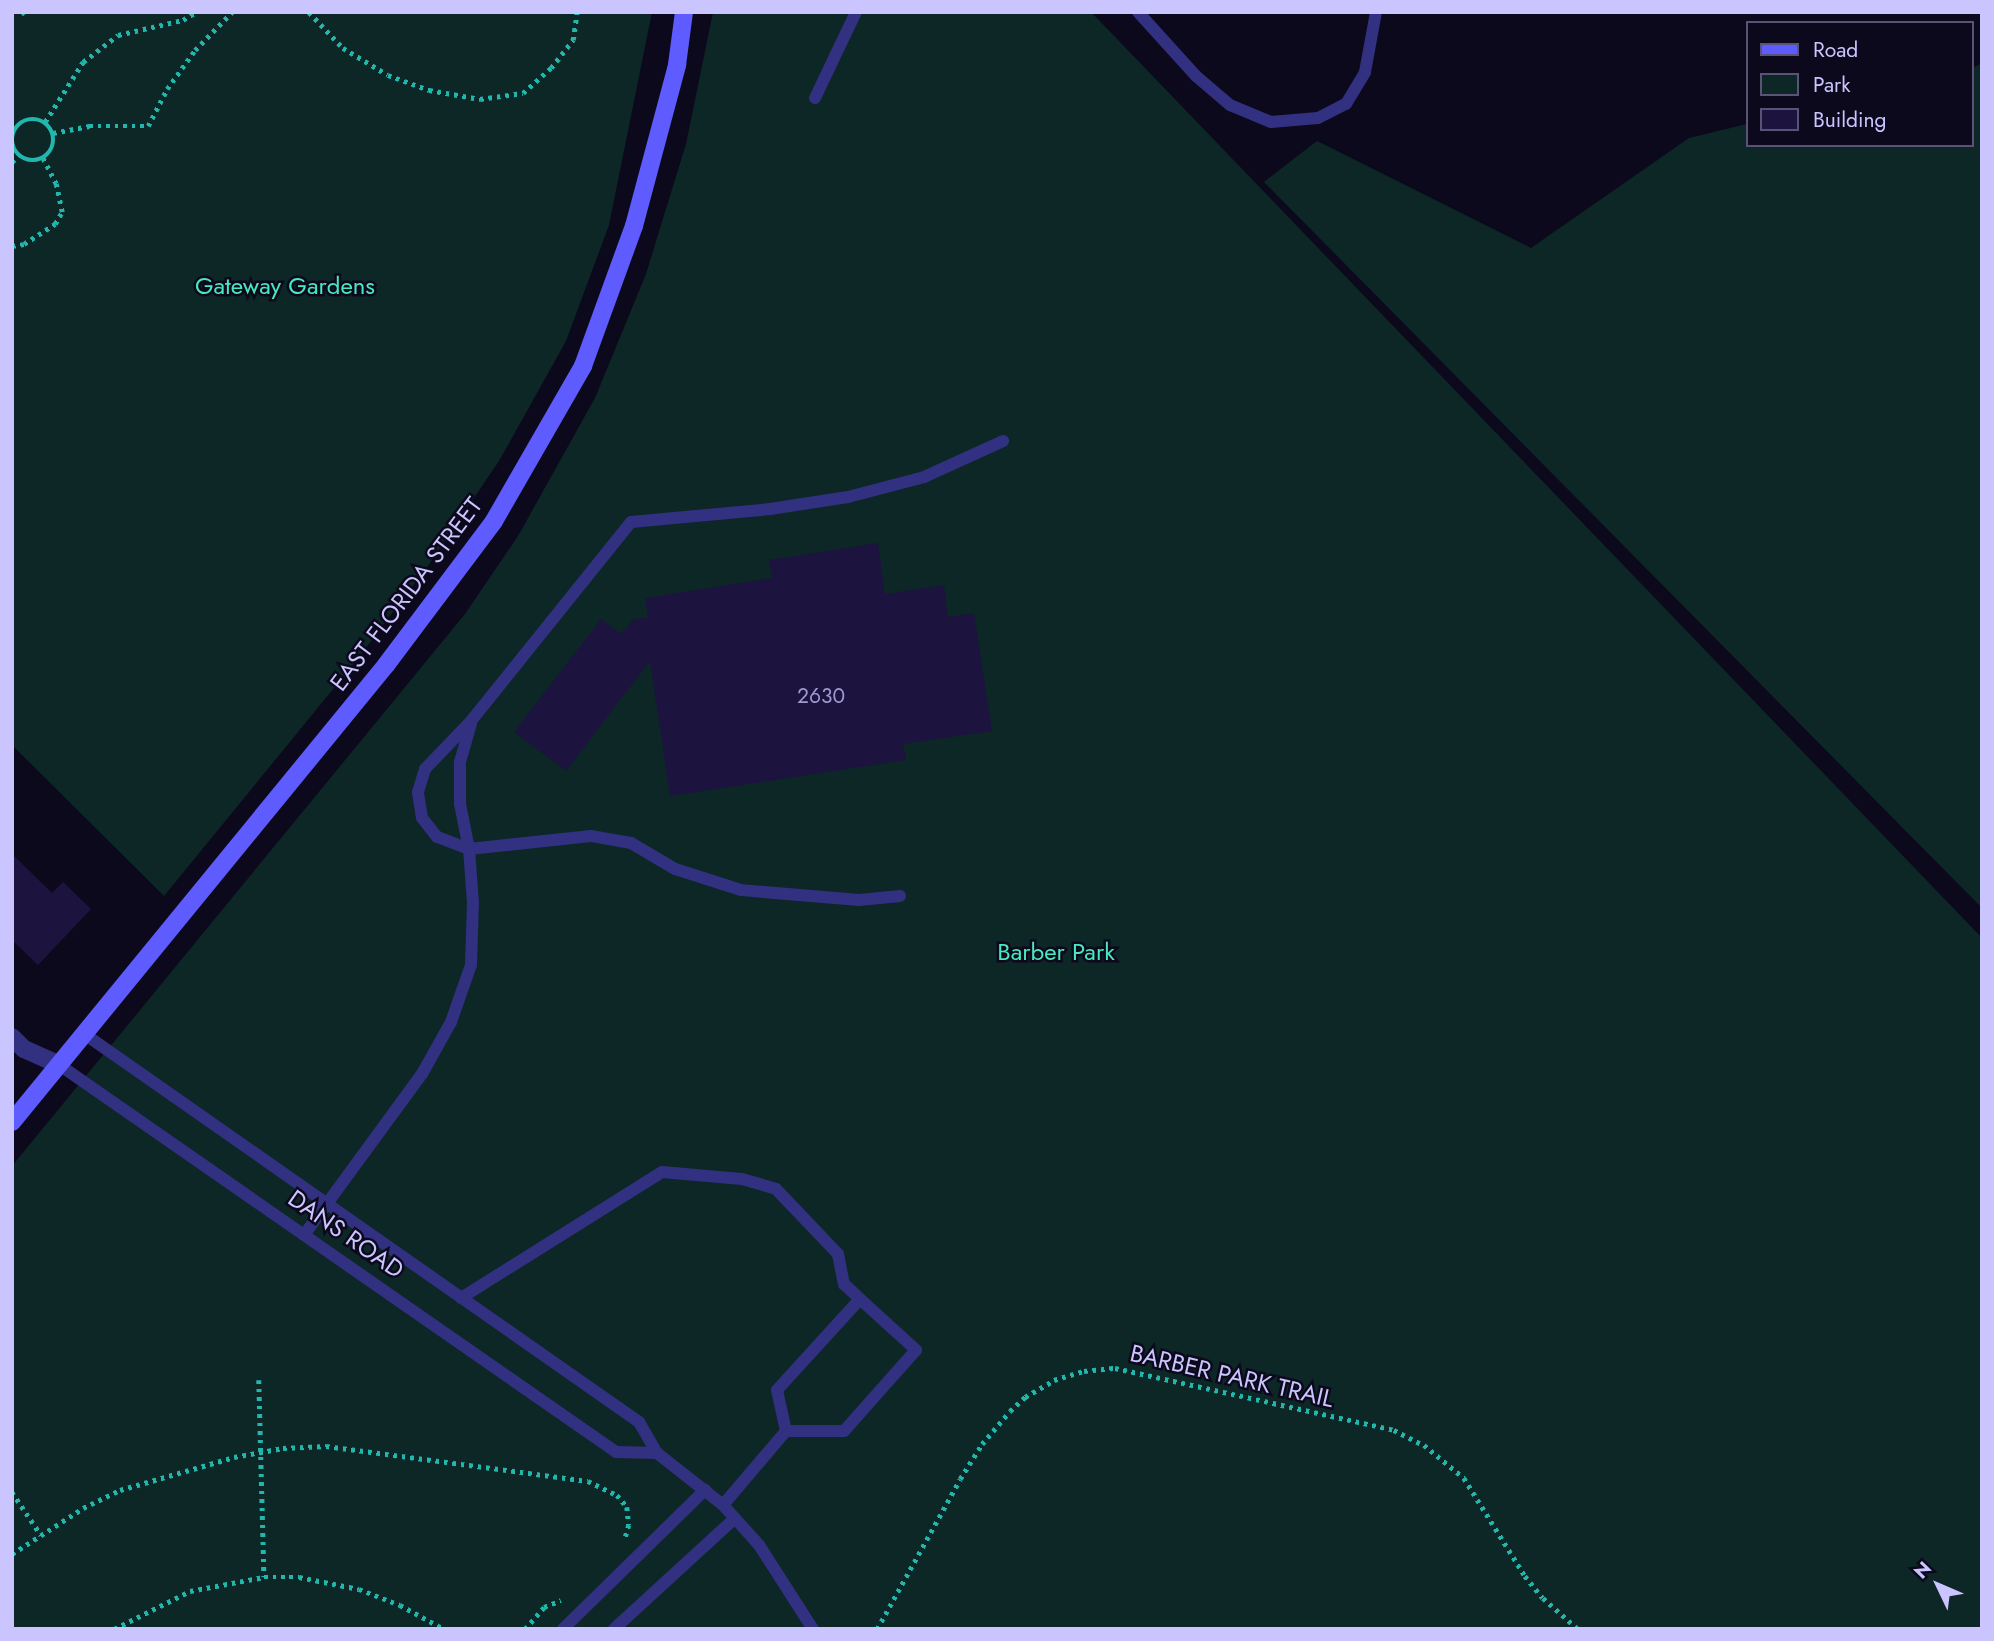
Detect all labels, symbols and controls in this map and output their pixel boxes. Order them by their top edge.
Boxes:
legend [1745,21,1973,147]
text: Road [1813,35,1858,65]
text: Park [1813,70,1850,100]
text: Building [1813,105,1886,135]
park label: Gateway Gardens [195,272,375,300]
street label: EAST FLORIDA STREET [324,492,488,696]
house number: 2630 [797,683,845,709]
park label: Barber Park [997,938,1115,966]
street label: DANS ROAD [283,1184,409,1284]
street label: BARBER PARK TRAIL [1127,1339,1337,1413]
north arrow [1903,1550,1973,1620]
text: N [1908,1555,1937,1585]

